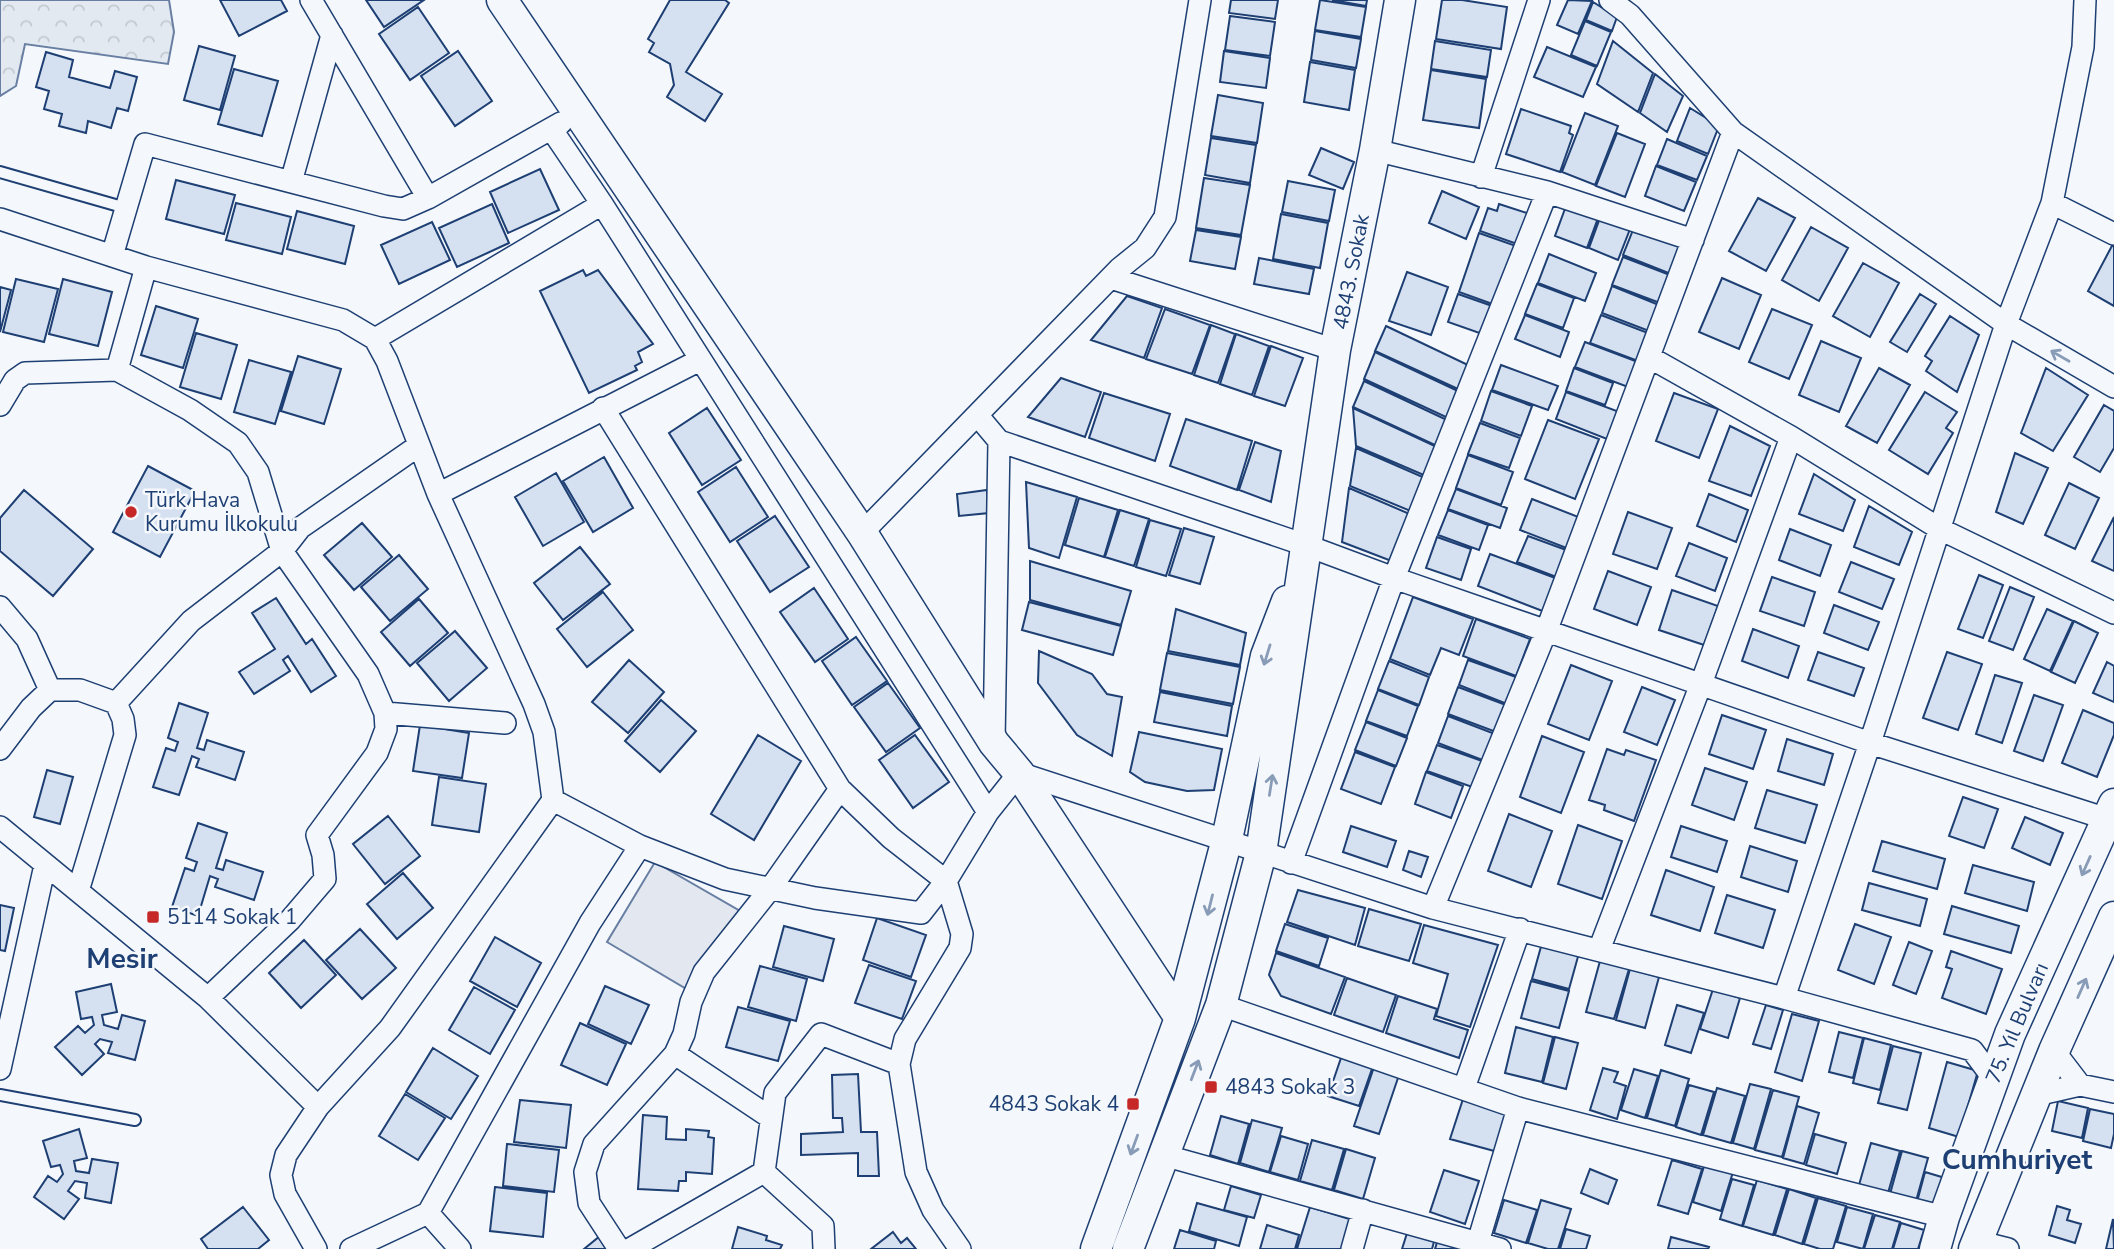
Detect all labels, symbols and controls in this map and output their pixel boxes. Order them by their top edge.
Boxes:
street label: 4843. Sokak [1326,211,1376,332]
one-way arrow [2050,348,2070,362]
place label: Türk Hava Kurumu İlkokulu [145,486,298,538]
marker: Türk Hava Kurumu İlkokulu [123,504,139,520]
one-way arrow [1260,644,1273,666]
one-way arrow [1265,775,1278,797]
one-way arrow [2078,855,2092,876]
one-way arrow [1203,893,1216,916]
place label: 5114 Sokak 1 [167,903,297,931]
marker: 5114 Sokak 1 [145,909,161,925]
district label: Mesir [86,940,158,978]
street label: 75. Yıl Bulvarı [1979,958,2055,1088]
one-way arrow [2076,978,2089,1000]
one-way arrow [1189,1060,1202,1081]
place label: 4843 Sokak 3 [1225,1073,1355,1101]
marker: 4843 Sokak 3 [1203,1079,1219,1095]
place label: 4843 Sokak 4 [989,1090,1119,1118]
marker: 4843 Sokak 4 [1125,1096,1141,1112]
one-way arrow [1127,1134,1140,1156]
district label: Cumhuriyet [1942,1141,2092,1179]

